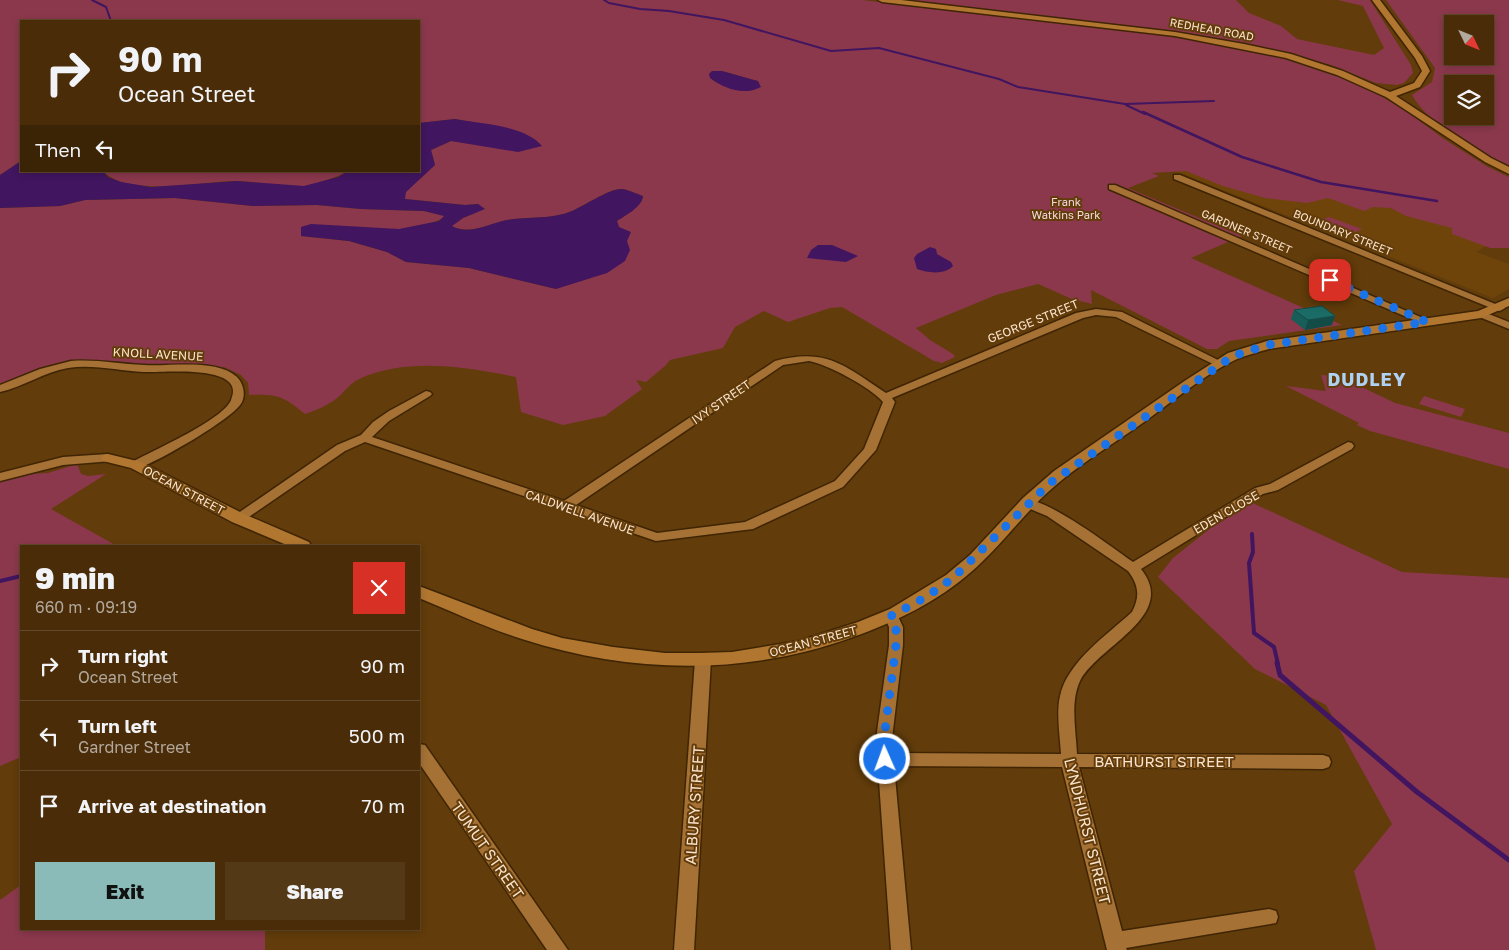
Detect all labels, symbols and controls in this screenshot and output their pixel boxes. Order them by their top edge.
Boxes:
street label: REDHEAD ROAD [1169,15,1255,43]
north arrow [1444,15,1494,65]
map controls [1444,15,1494,125]
text: 90 m [118,38,202,80]
icon: right [35,40,100,105]
button: layers [1444,75,1494,125]
text: Ocean Street [118,80,256,107]
icon: left [91,135,119,163]
text: Then [35,138,81,161]
park label: Frank Watkins Park [1032,195,1100,221]
street label: GARDNER STREET [1200,206,1294,256]
street label: BOUNDARY STREET [1292,206,1394,258]
pin [1309,259,1351,301]
icon: arrive [1316,266,1344,294]
street label: GEORGE STREET [985,296,1081,346]
street label: KNOLL AVENUE [112,344,204,364]
district label: DUDLEY [1327,368,1407,390]
street label: IVY STREET [689,376,754,427]
street label: OCEAN STREET [141,462,228,518]
street label: CALDWELL AVENUE [524,486,636,538]
street label: EDEN CLOSE [1190,487,1262,537]
text: 9 min [35,560,115,596]
button: close [353,562,405,614]
text: 660 m · 09:19 [35,597,137,617]
street label: OCEAN STREET [768,622,859,660]
text: Turn right [78,644,168,667]
icon: right [35,652,63,680]
text: 90 m [360,654,405,677]
text: Ocean Street [78,667,178,687]
text: Turn left [78,714,157,737]
icon: left [35,722,63,750]
text: 500 m [349,724,405,747]
position arrow [858,732,910,784]
text: Gardner Street [78,737,191,757]
street label: ALBURY STREET [681,745,707,865]
street label: BATHURST STREET [1094,752,1234,770]
street label: LYNDHURST STREET [1061,756,1115,906]
icon: arrive [35,792,63,820]
text: Arrive at destination [78,794,266,817]
text: 70 m [362,794,405,817]
street label: TUMUT STREET [448,798,528,902]
button: Exit [35,862,215,920]
button: Share [225,862,405,920]

